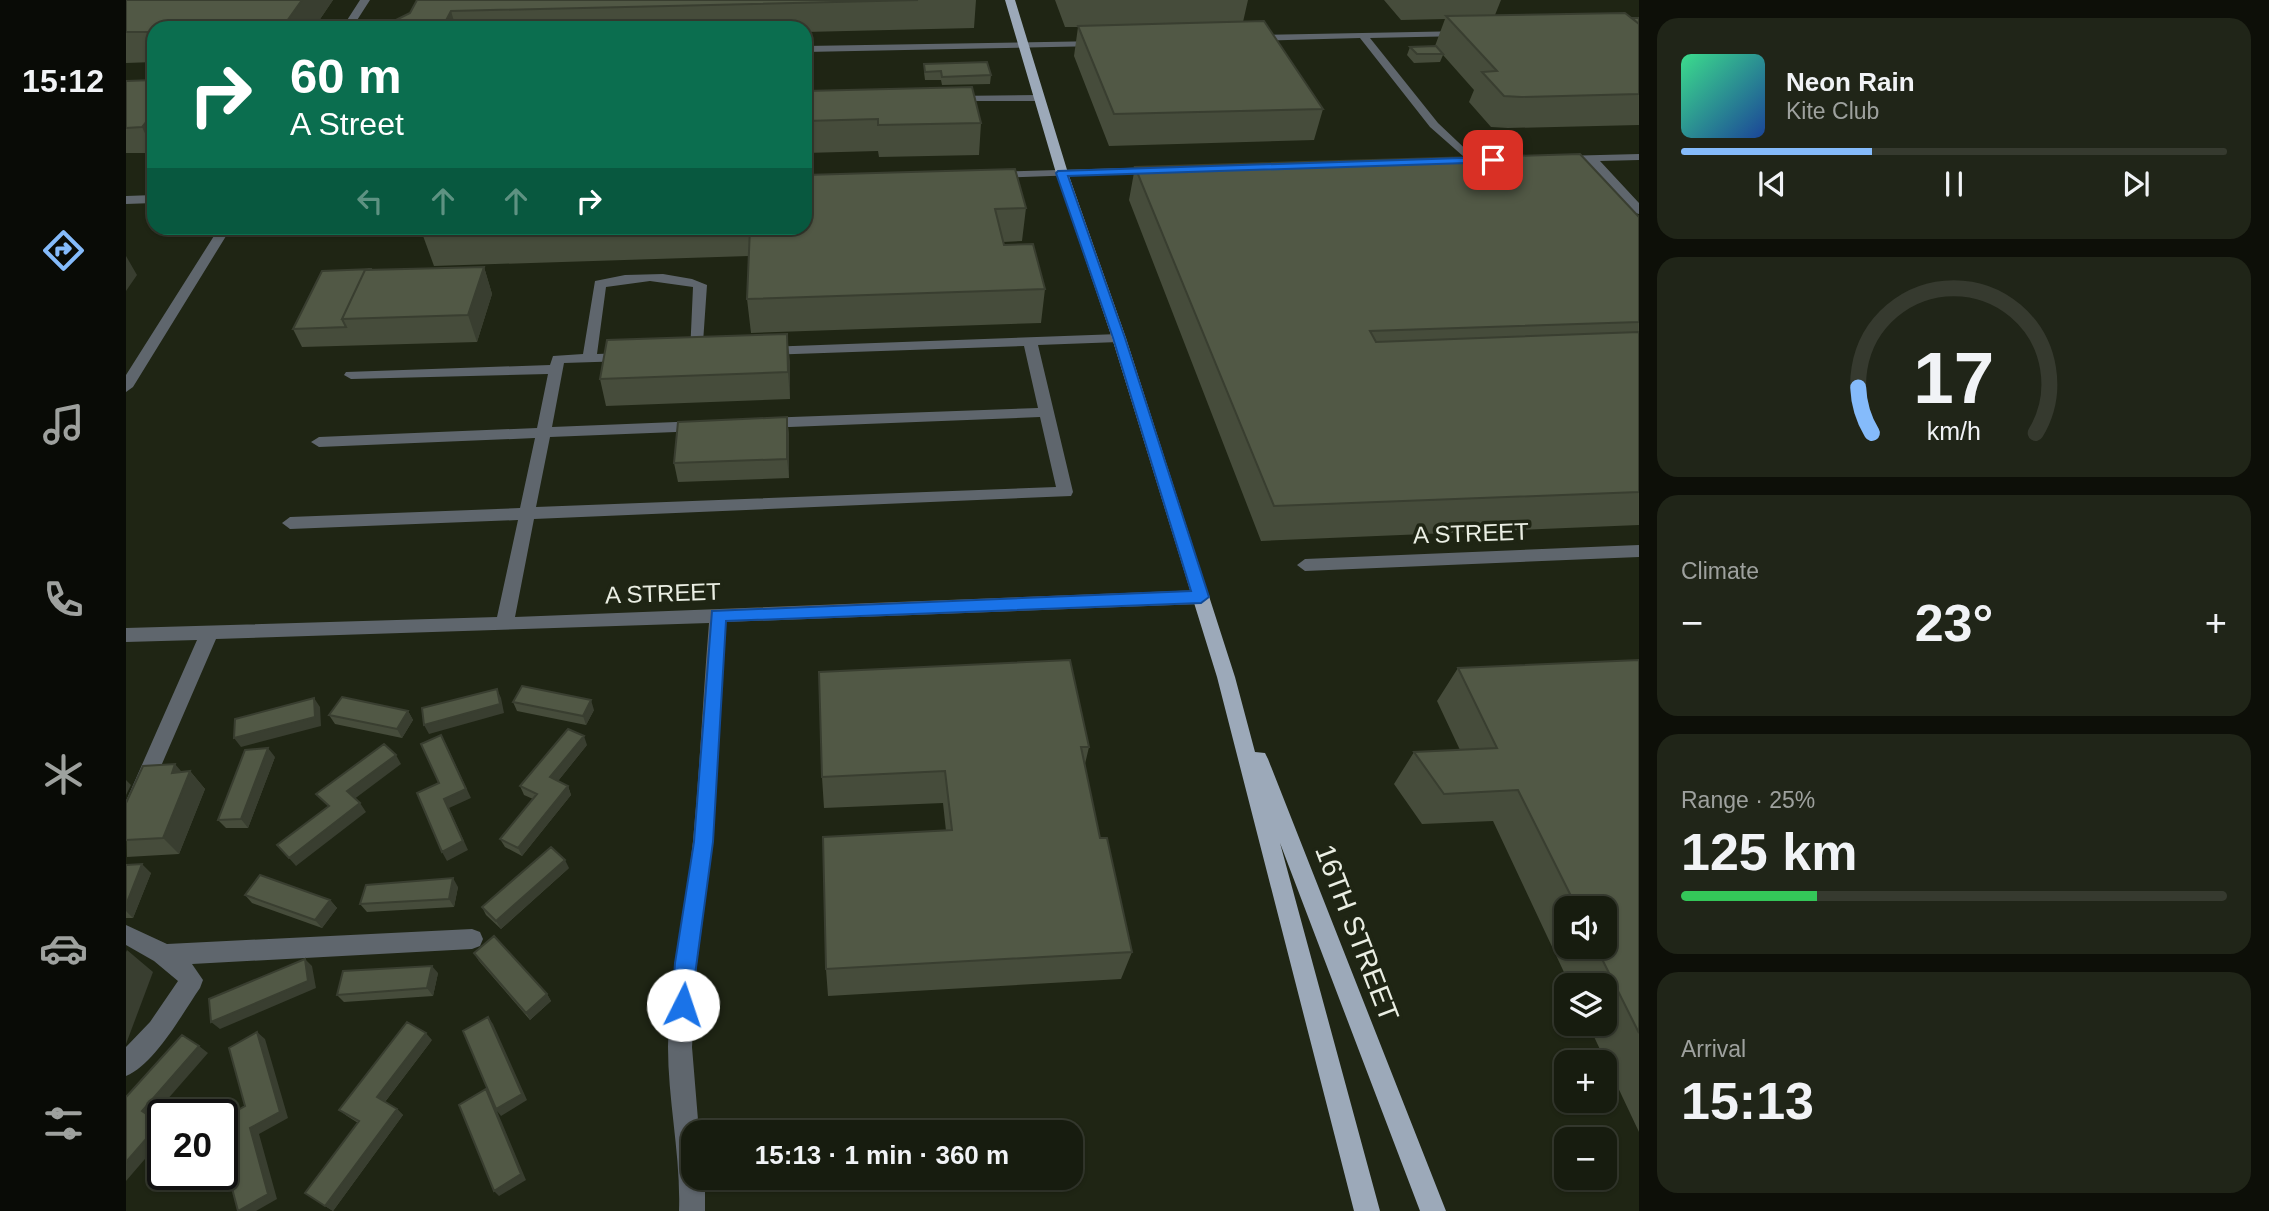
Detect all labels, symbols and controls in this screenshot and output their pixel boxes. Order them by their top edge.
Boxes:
icon: right [175,49,266,140]
text: 60 m [290,49,402,103]
text: 15:12 [22,63,104,99]
text: Neon Rain [1786,67,1915,97]
text: Kite Club [1786,98,1879,124]
text: A Street [290,106,404,142]
pin [1463,130,1523,190]
icon: arrive [1474,141,1512,179]
icon: previous [1753,165,1791,203]
icon: pause [1935,165,1973,203]
icon: next [2117,165,2155,203]
icon: left [351,182,389,220]
icon: ahead [424,182,462,220]
icon: ahead [497,182,535,220]
icon: right [570,182,608,220]
icon: directions [39,226,88,275]
text: 17 [1914,337,1994,418]
icon: music [39,400,88,449]
text: km/h [1927,417,1981,445]
street label: A STREET [1413,517,1530,549]
text: Climate [1681,558,1759,584]
icon: phone [39,575,88,624]
street label: A STREET [605,577,722,609]
text: 23° [1915,594,1993,652]
text: − [1681,602,1703,644]
text: + [2205,602,2227,644]
icon: climate [39,750,88,799]
text: Range · 25% [1681,787,1815,813]
text: 125 km [1681,823,1857,881]
street label: 16TH STREET [1309,840,1405,1026]
map controls [1554,896,1617,1190]
button: sound [1554,896,1617,959]
icon: car [39,924,88,973]
position arrow [646,968,720,1042]
button: layers [1554,973,1617,1036]
text: Arrival [1681,1036,1746,1062]
button: + [1554,1050,1617,1113]
text: 15:13 [1681,1072,1814,1130]
icon: filters [39,1099,88,1148]
speed limit sign: 20 [147,1099,238,1190]
button: − [1554,1127,1617,1190]
text: 15:13 · 1 min · 360 m [755,1140,1009,1170]

